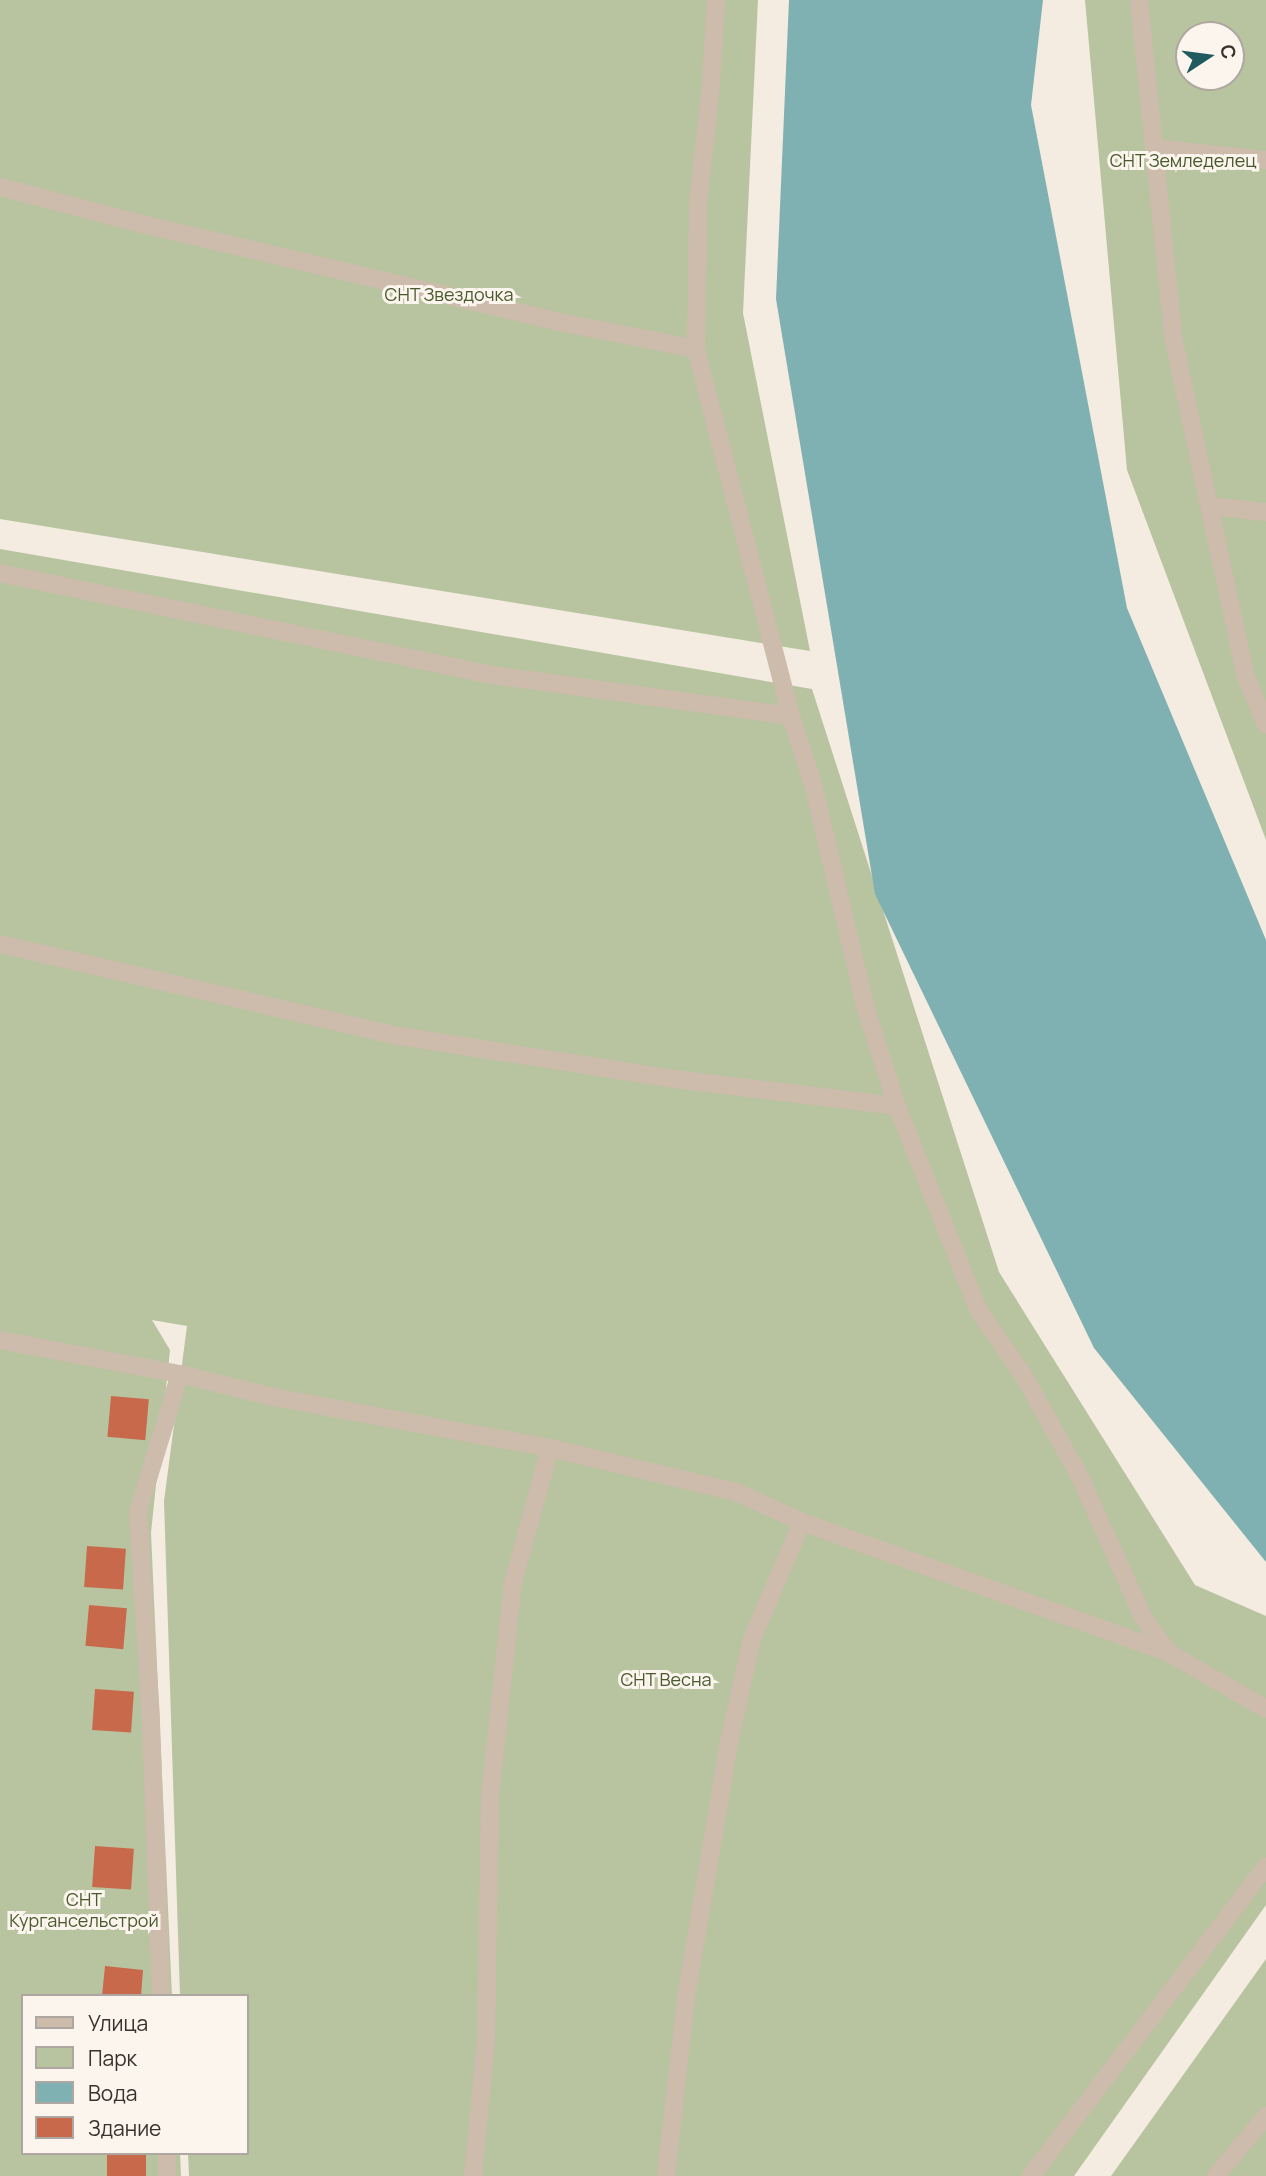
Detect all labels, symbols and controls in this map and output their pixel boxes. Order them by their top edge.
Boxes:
north arrow [1175,21,1245,91]
text: С [1214,42,1243,61]
park label: СНТ Земледелец [1109,149,1257,171]
park label: СНТ Звездочка [384,283,514,305]
park label: СНТ Весна [620,1668,712,1690]
park label: СНТ Кургансельстрой [9,1889,159,1932]
legend [21,1994,248,2155]
text: Улица [88,2009,148,2037]
text: Парк [88,2044,137,2072]
text: Вода [88,2079,138,2107]
text: Здание [88,2114,161,2142]

